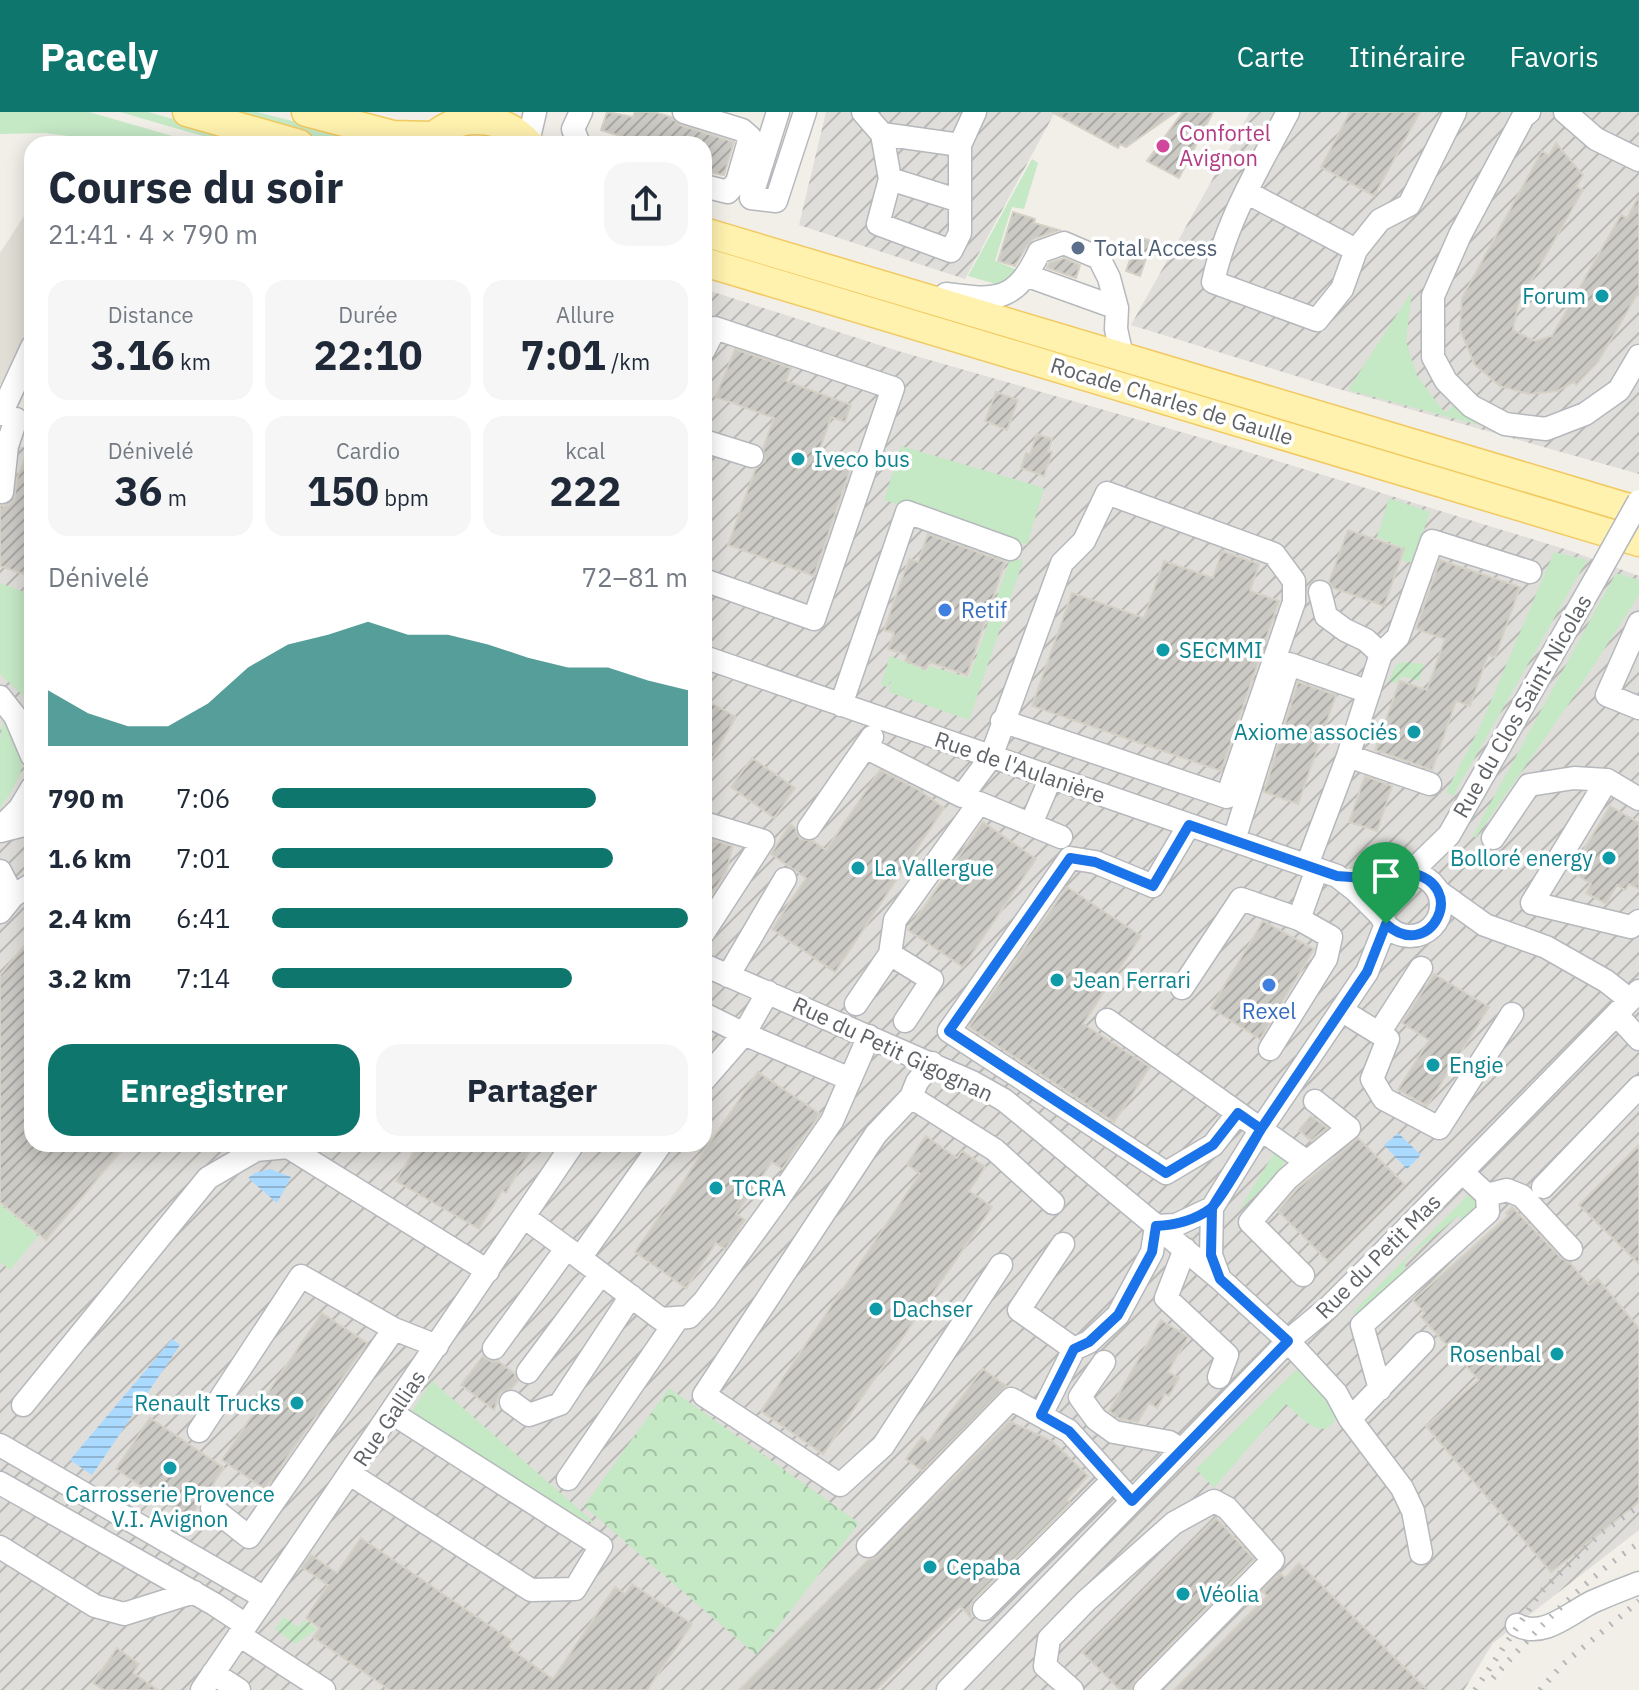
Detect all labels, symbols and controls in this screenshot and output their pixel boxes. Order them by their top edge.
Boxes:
text: Pacely [40,32,158,81]
text: Carte [1237,38,1305,75]
text: Itinéraire [1349,38,1466,75]
text: Favoris [1510,38,1599,75]
place label: Confortel Avignon [1179,118,1271,172]
marker: Confortel Avignon [1154,137,1172,155]
text: Course du soir [48,158,343,215]
button: share [604,162,688,246]
text: 21:41 · 4 × 790 m [48,217,258,251]
place label: Total Access [1094,233,1217,262]
marker: Total Access [1069,239,1087,257]
place label: Forum [1522,281,1586,310]
marker: Forum [1593,287,1611,305]
text: Distance [108,300,194,329]
text: Durée [338,300,398,329]
text: Allure [556,300,615,329]
text: 3.16 [90,329,175,381]
text: 22:10 [313,329,423,381]
text: 7:01 [521,329,606,381]
text: km [175,347,211,376]
text: /km [606,347,650,376]
street label: Rocade Charles de Gaulle [1047,350,1297,451]
text: Dénivelé [108,436,193,465]
text: Cardio [336,436,400,465]
text: kcal [565,436,605,465]
place label: Iveco bus [814,444,910,473]
marker: Iveco bus [789,450,807,468]
text: 36 [114,465,162,517]
text: 150 [307,465,379,517]
text: 222 [549,465,621,517]
text: m [162,483,187,512]
text: bpm [379,483,429,512]
text: Dénivelé [48,560,149,594]
text: 72–81 m [581,560,688,594]
street label: Rue du Clos Saint-Nicolas [1446,589,1598,823]
place label: Retif [961,595,1007,624]
marker: Retif [936,601,954,619]
place label: SECMMI [1179,635,1263,664]
marker: SECMMI [1154,641,1172,659]
place label: Axiome associés [1234,717,1398,746]
marker: Axiome associés [1405,723,1423,741]
street label: Rue de l'Aulanière [931,724,1109,809]
text: 790 m [48,781,124,815]
text: 7:06 [176,781,230,815]
text: 1.6 km [48,841,132,875]
text: 7:01 [176,841,230,875]
pin [1352,842,1420,924]
place label: Bolloré energy [1450,843,1593,872]
marker: Bolloré energy [1600,849,1618,867]
place label: La Vallergue [874,853,994,882]
icon: arrive [1364,854,1408,898]
marker: La Vallergue [849,859,867,877]
text: 2.4 km [48,901,132,935]
text: 6:41 [176,901,230,935]
text: 3.2 km [48,961,132,995]
text: 7:14 [176,961,230,995]
place label: Jean Ferrari [1073,965,1191,994]
marker: Jean Ferrari [1048,971,1066,989]
marker: Rexel [1260,976,1278,994]
street label: Rue du Petit Gigognan [788,989,998,1108]
place label: Rexel [1242,996,1296,1025]
button: Enregistrer [48,1044,360,1136]
button: Partager [376,1044,688,1136]
place label: Engie [1449,1050,1504,1079]
marker: Engie [1424,1056,1442,1074]
place label: TCRA [732,1173,786,1202]
marker: TCRA [707,1179,725,1197]
street label: Rue du Petit Mas [1309,1187,1446,1324]
place label: Dachser [892,1294,973,1323]
marker: Dachser [867,1300,885,1318]
place label: Rosenbal [1449,1339,1541,1368]
marker: Rosenbal [1548,1345,1566,1363]
street label: Rue Gallias [346,1364,432,1472]
place label: Renault Trucks [134,1388,281,1417]
marker: Renault Trucks [288,1394,306,1412]
marker: Carrosserie Provence V.I. Avignon [161,1459,179,1477]
place label: Carrosserie Provence V.I. Avignon [65,1479,275,1533]
place label: Cepaba [946,1552,1021,1581]
marker: Cepaba [921,1558,939,1576]
place label: Véolia [1199,1579,1260,1608]
marker: Véolia [1174,1585,1192,1603]

